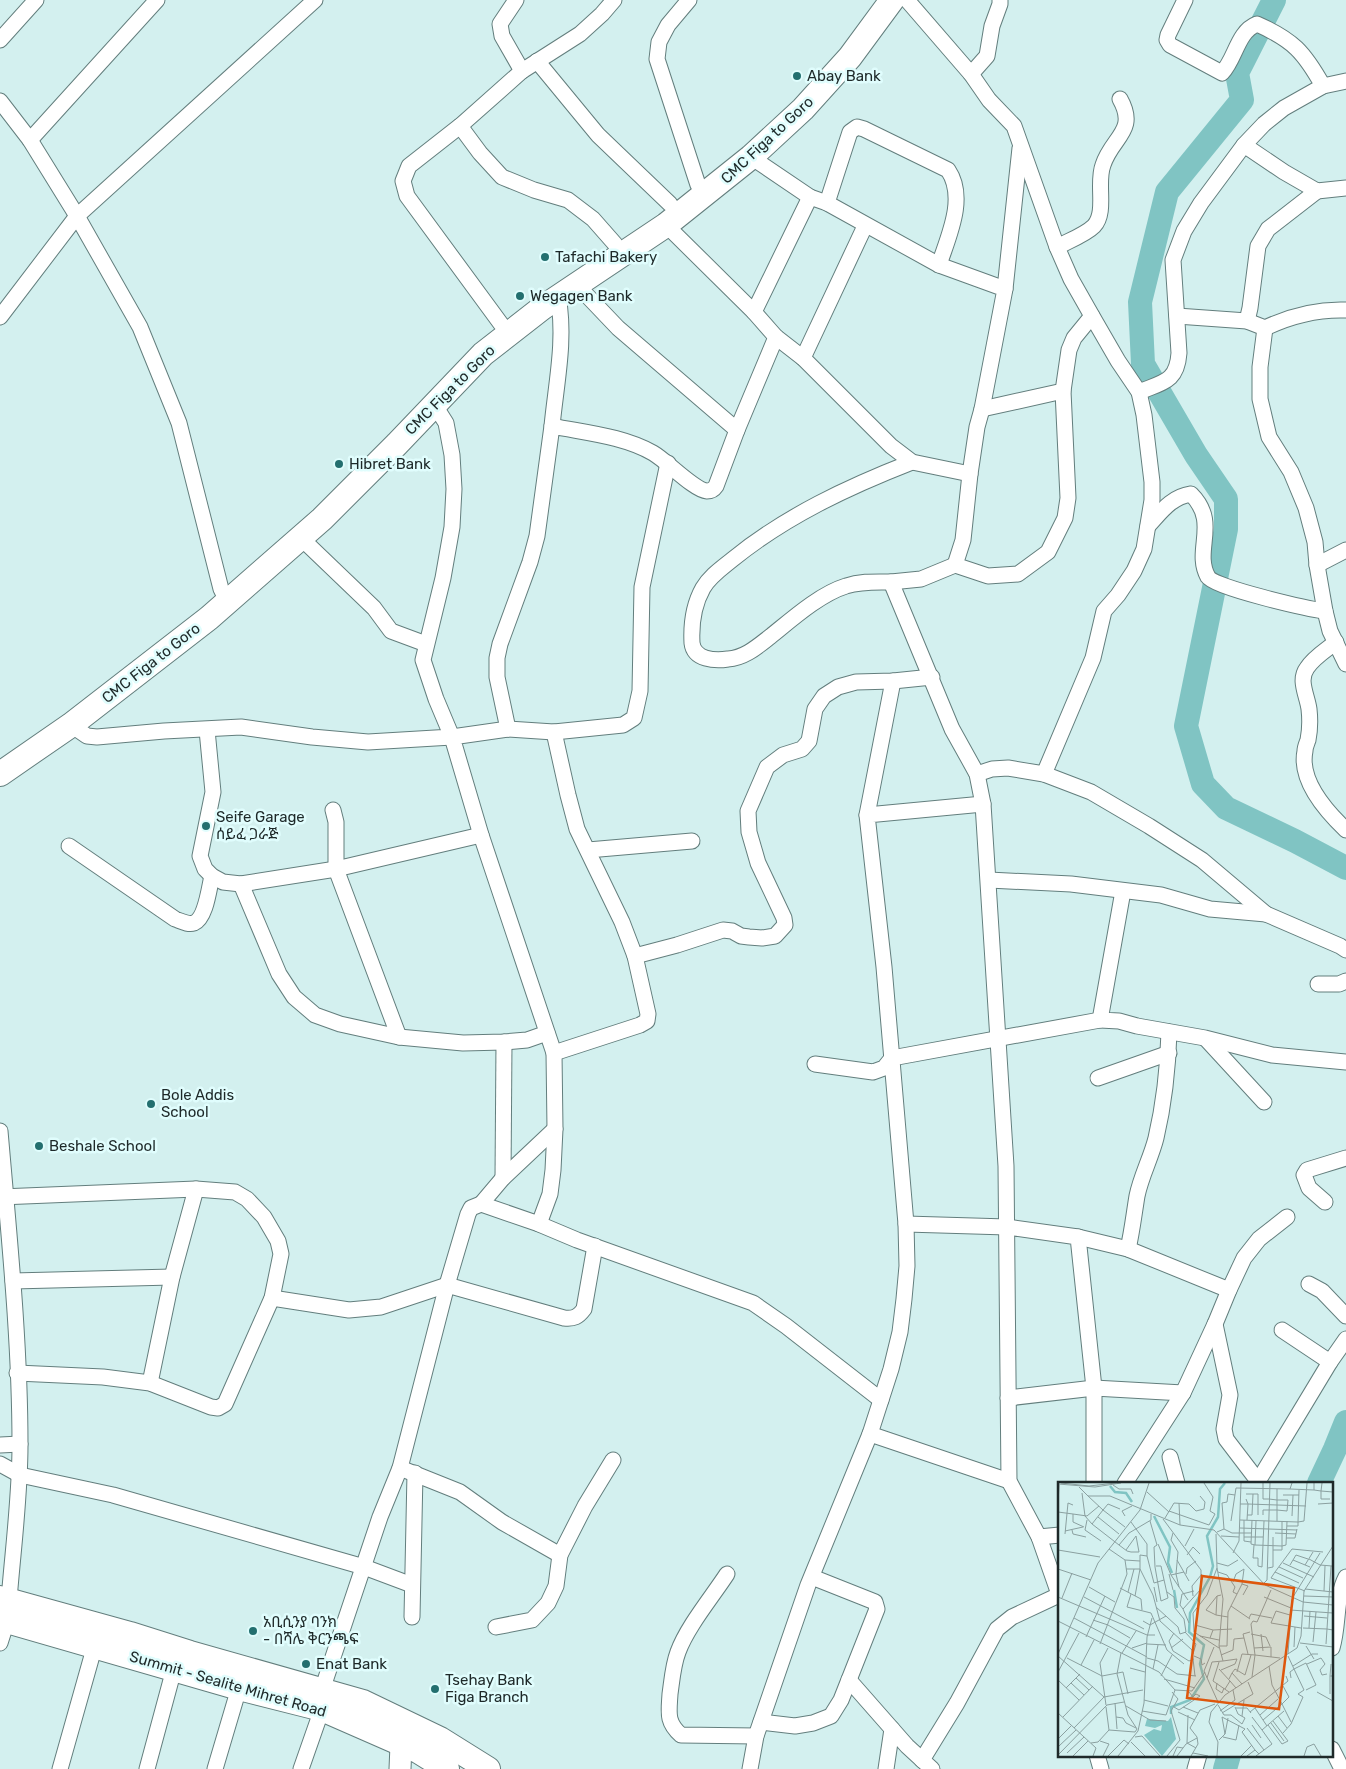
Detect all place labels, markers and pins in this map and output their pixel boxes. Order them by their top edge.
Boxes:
place label: Abay Bank [807,67,881,85]
marker: Abay Bank [791,70,803,82]
place label: Tafachi Bakery [555,248,657,266]
marker: Tafachi Bakery [539,251,551,263]
place label: Wegagen Bank [530,287,633,305]
marker: Wegagen Bank [514,290,526,302]
place label: Hibret Bank [349,455,431,473]
marker: Hibret Bank [333,458,345,470]
place label: Seife Garage ሰይፈ ጋራጅ [216,808,305,843]
marker: Seife Garage ሰይፈ ጋራጅ [200,820,212,832]
place label: Bole Addis School [161,1086,234,1121]
marker: Bole Addis School [145,1098,157,1110]
place label: Beshale School [49,1137,156,1155]
marker: Beshale School [33,1140,45,1152]
place label: አቢሲንያ ባንክ - በሻሌ ቅርንጫፍ [263,1613,359,1648]
marker: አቢሲንያ ባንክ - በሻሌ ቅርንጫፍ [247,1625,259,1637]
place label: Enat Bank [316,1655,387,1673]
marker: Enat Bank [300,1658,312,1670]
place label: Tsehay Bank Figa Branch [445,1671,533,1706]
marker: Tsehay Bank Figa Branch [429,1683,441,1695]

